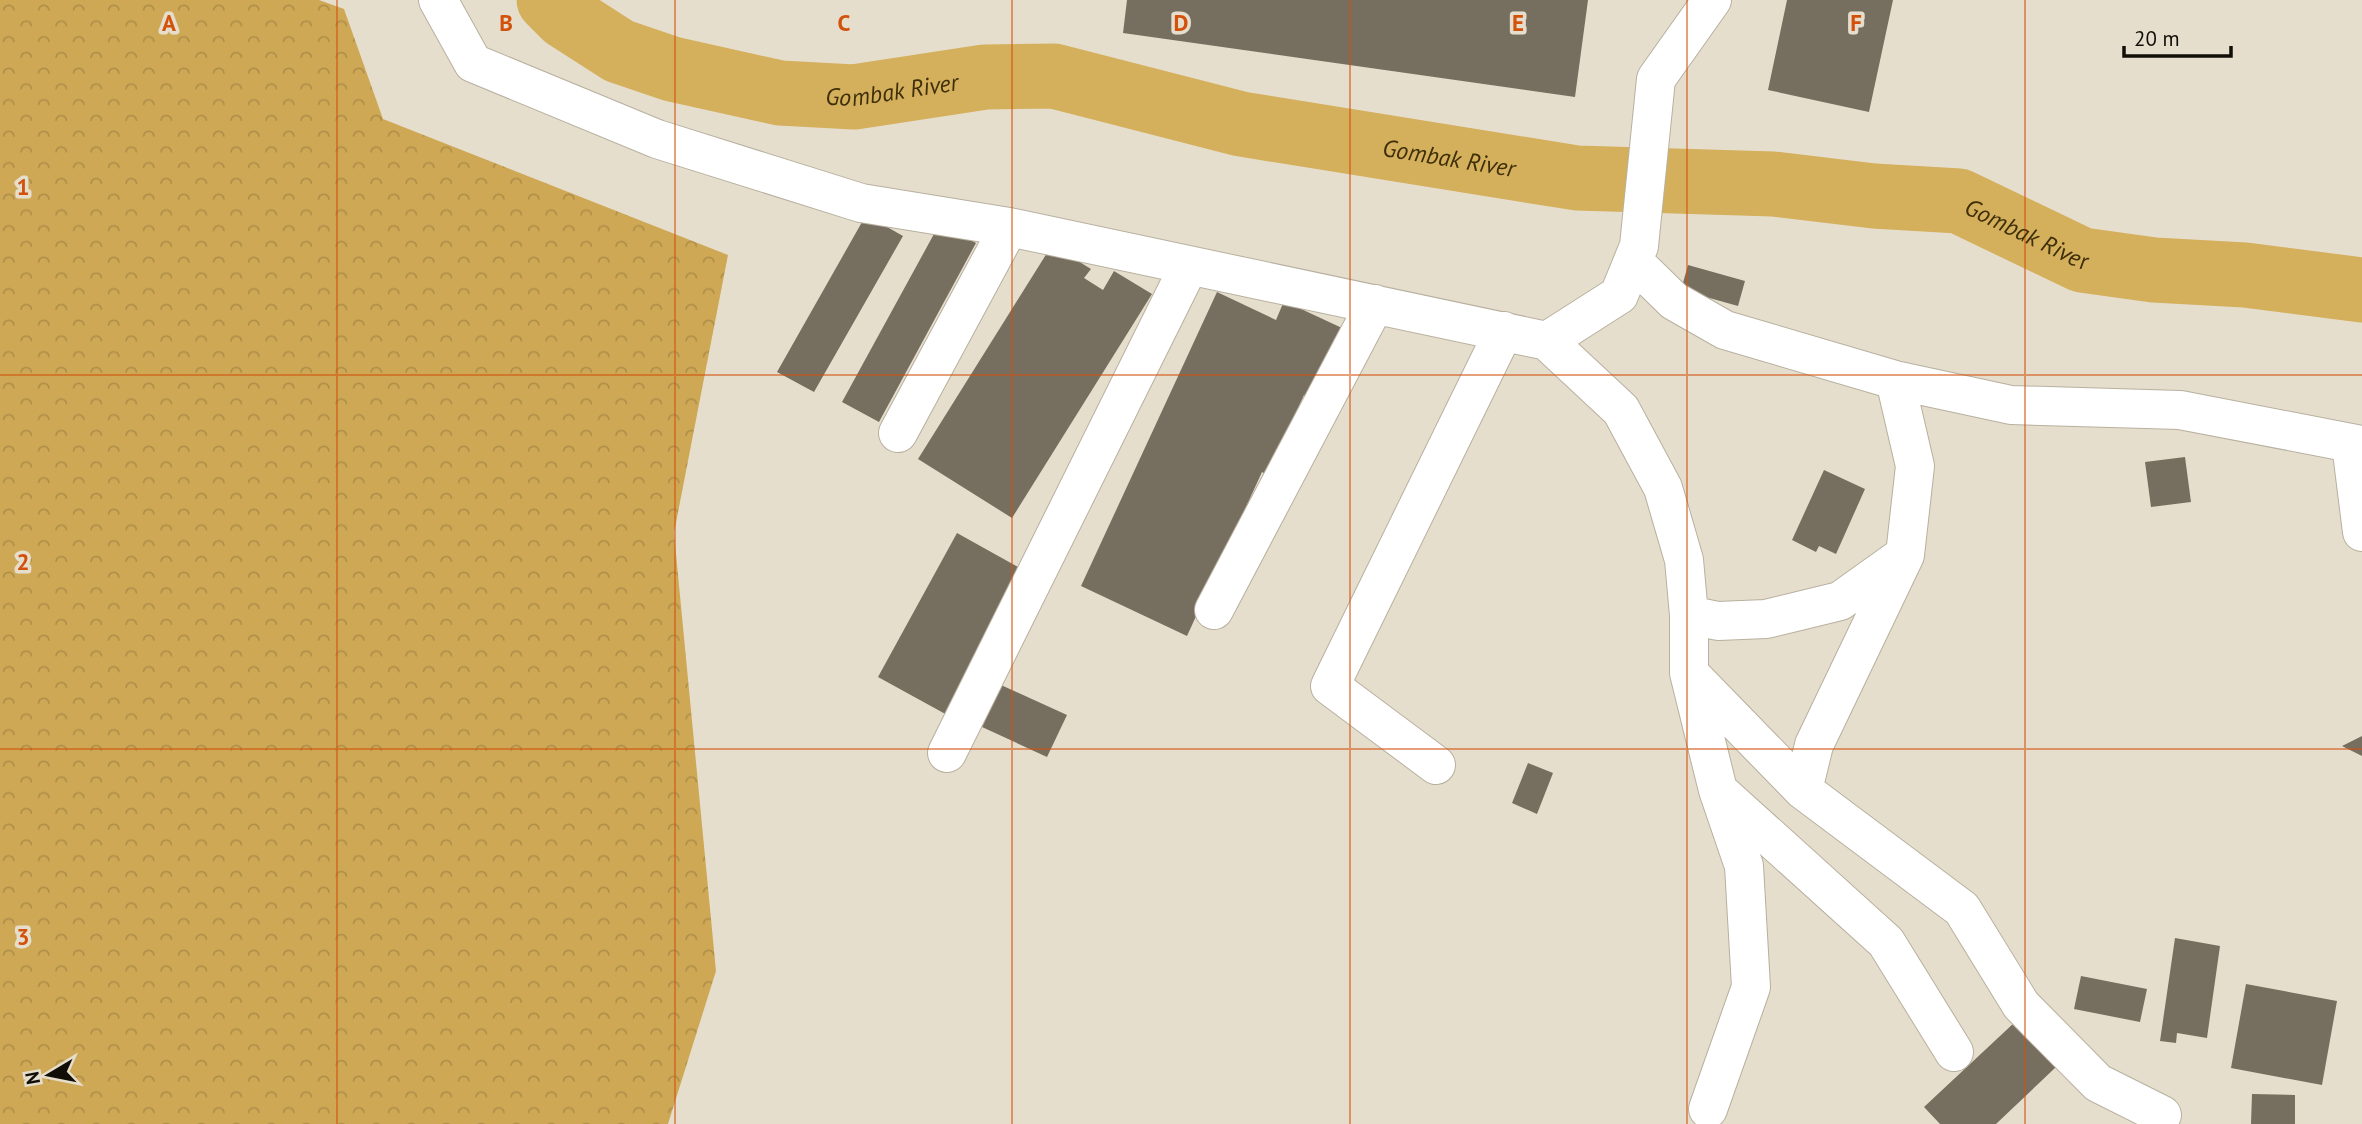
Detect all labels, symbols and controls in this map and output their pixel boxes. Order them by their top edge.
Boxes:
text: A [162,8,176,37]
text: B [499,8,513,37]
text: C [838,8,851,37]
text: D [1174,8,1188,37]
text: E [1512,8,1524,37]
text: F [1850,8,1862,37]
scale bar [2124,14,2231,58]
text: 20 m [2134,25,2180,52]
water label: Gombak River [825,65,962,113]
water label: Gombak River [1380,132,1520,184]
text: 1 [16,172,30,201]
water label: Gombak River [1960,191,2092,276]
text: 2 [16,547,30,576]
text: 3 [16,922,30,951]
north arrow [14,1040,84,1110]
text: N [19,1070,45,1086]

